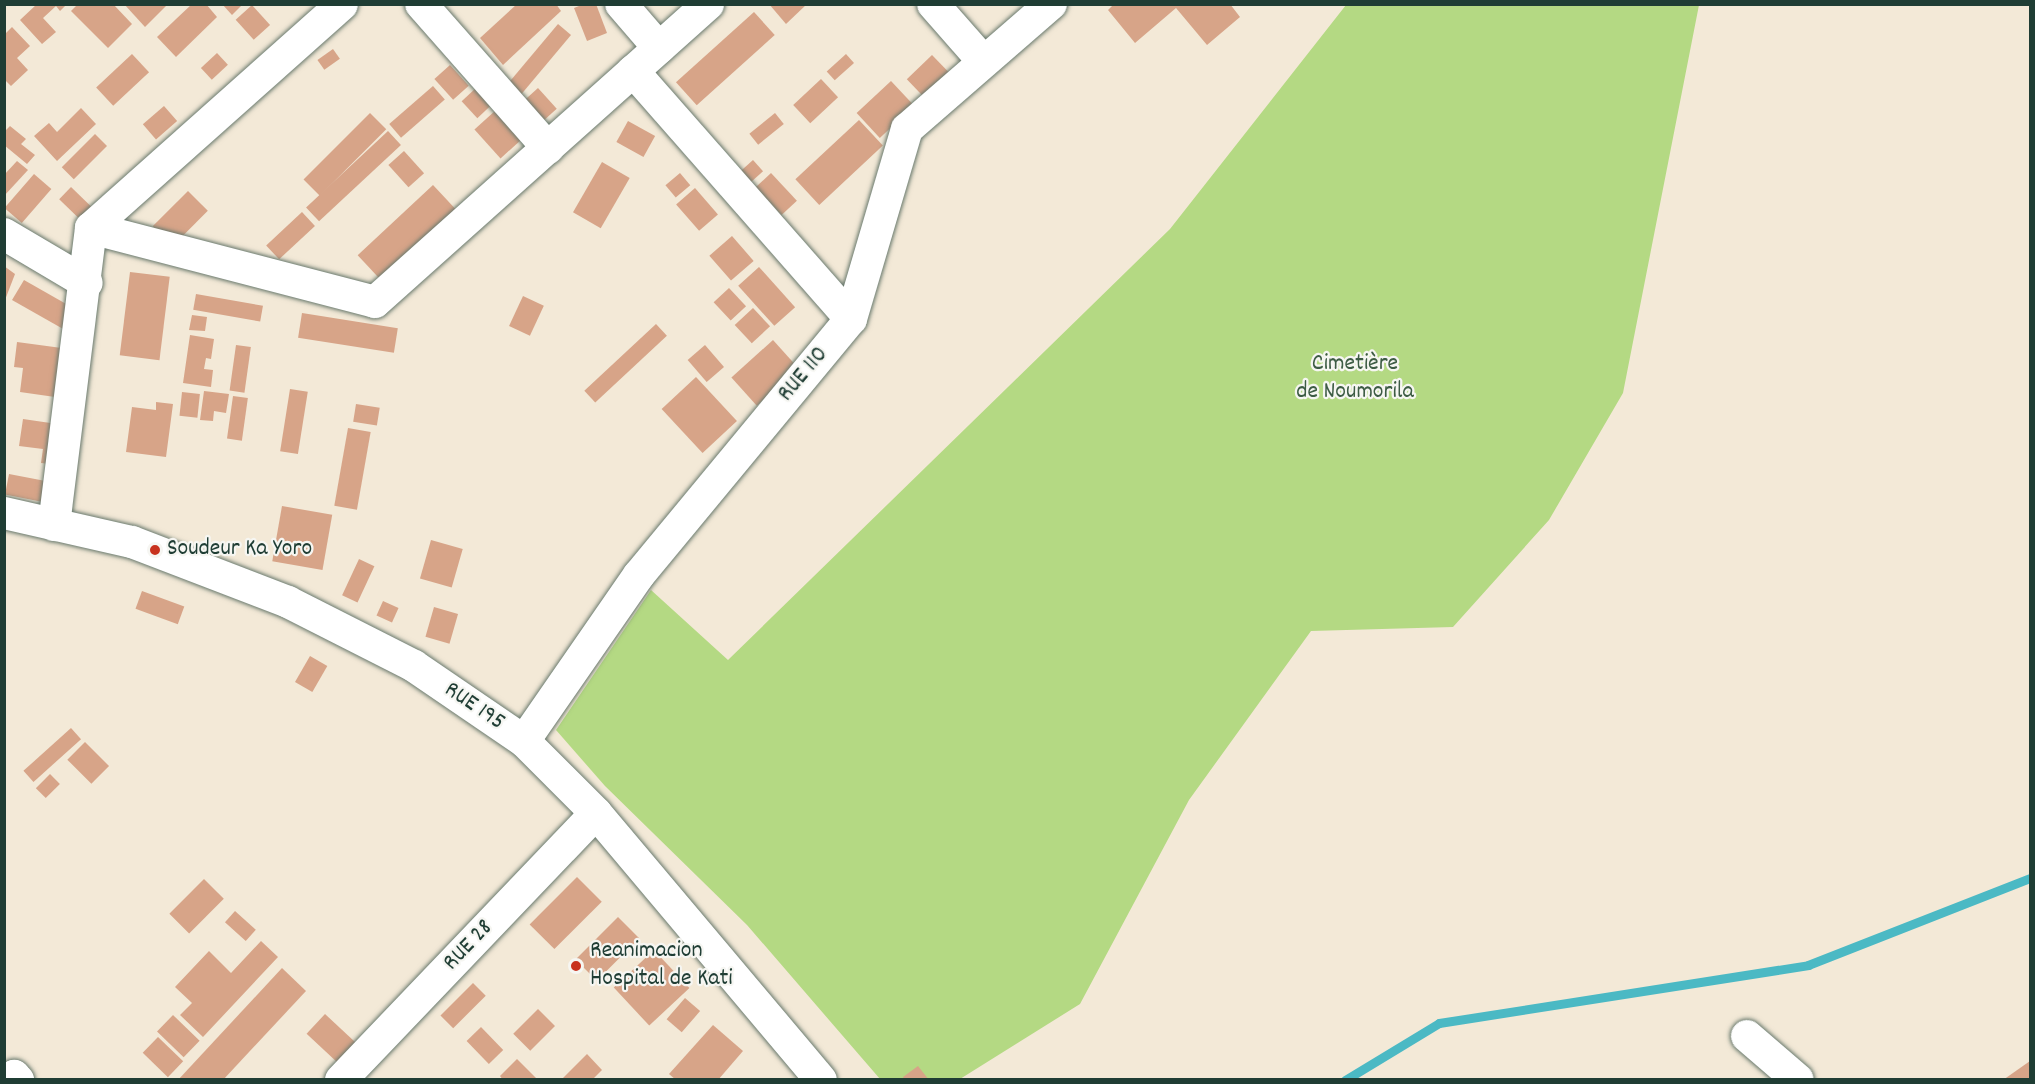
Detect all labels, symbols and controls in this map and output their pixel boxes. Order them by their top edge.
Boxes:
street label: RUE 110 [773,342,835,408]
park label: Cimetière de Noumorila [1296,351,1414,407]
place label: Soudeur Ka Yoro [167,536,312,564]
marker: Soudeur Ka Yoro [148,543,162,557]
street label: RUE 195 [438,676,510,738]
street label: RUE 28 [438,915,500,977]
place label: Reanimacion Hospital de Kati [590,938,733,994]
marker: Reanimacion Hospital de Kati [567,957,585,975]

